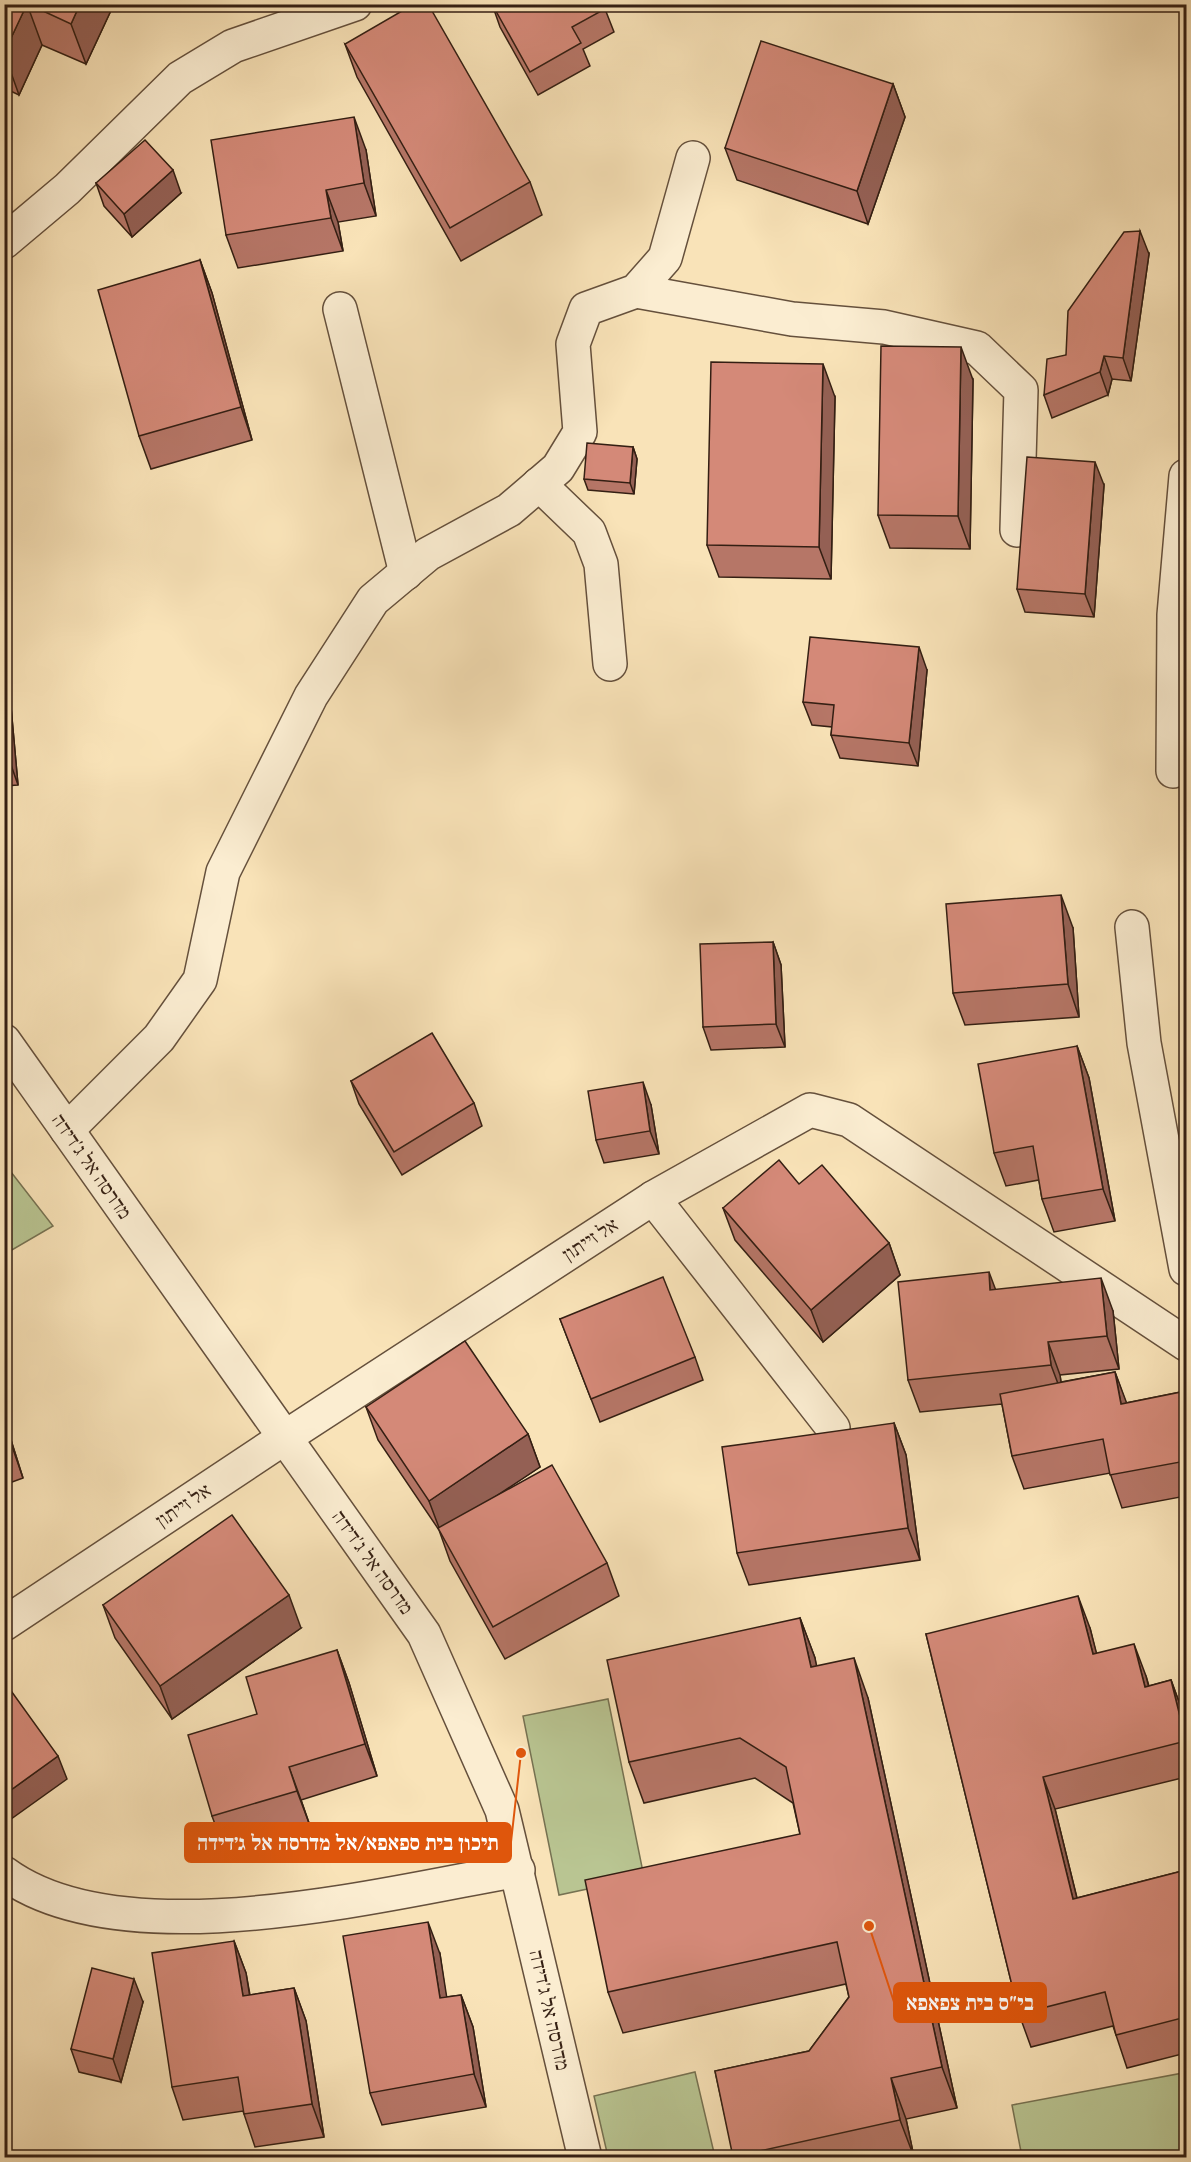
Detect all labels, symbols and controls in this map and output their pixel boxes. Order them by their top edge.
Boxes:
street label: מדרסה אל ג'דידה [46,1108,138,1224]
street label: אל זייתון [557,1211,623,1267]
street label: אל זייתון [150,1477,216,1533]
street label: מדרסה אל ג'דידה [326,1505,420,1619]
callout: תיכון בית ספאפא/אל מדרסה אל ג׳דידה [185,1823,511,1862]
text: תיכון בית ספאפא/אל מדרסה אל ג׳דידה [197,1829,499,1856]
street label: מדרסה אל ג'דידה [523,1947,577,2073]
callout: בי"ס בית צפאפא [894,1983,1046,2022]
text: בי"ס בית צפאפא [906,1989,1034,2016]

